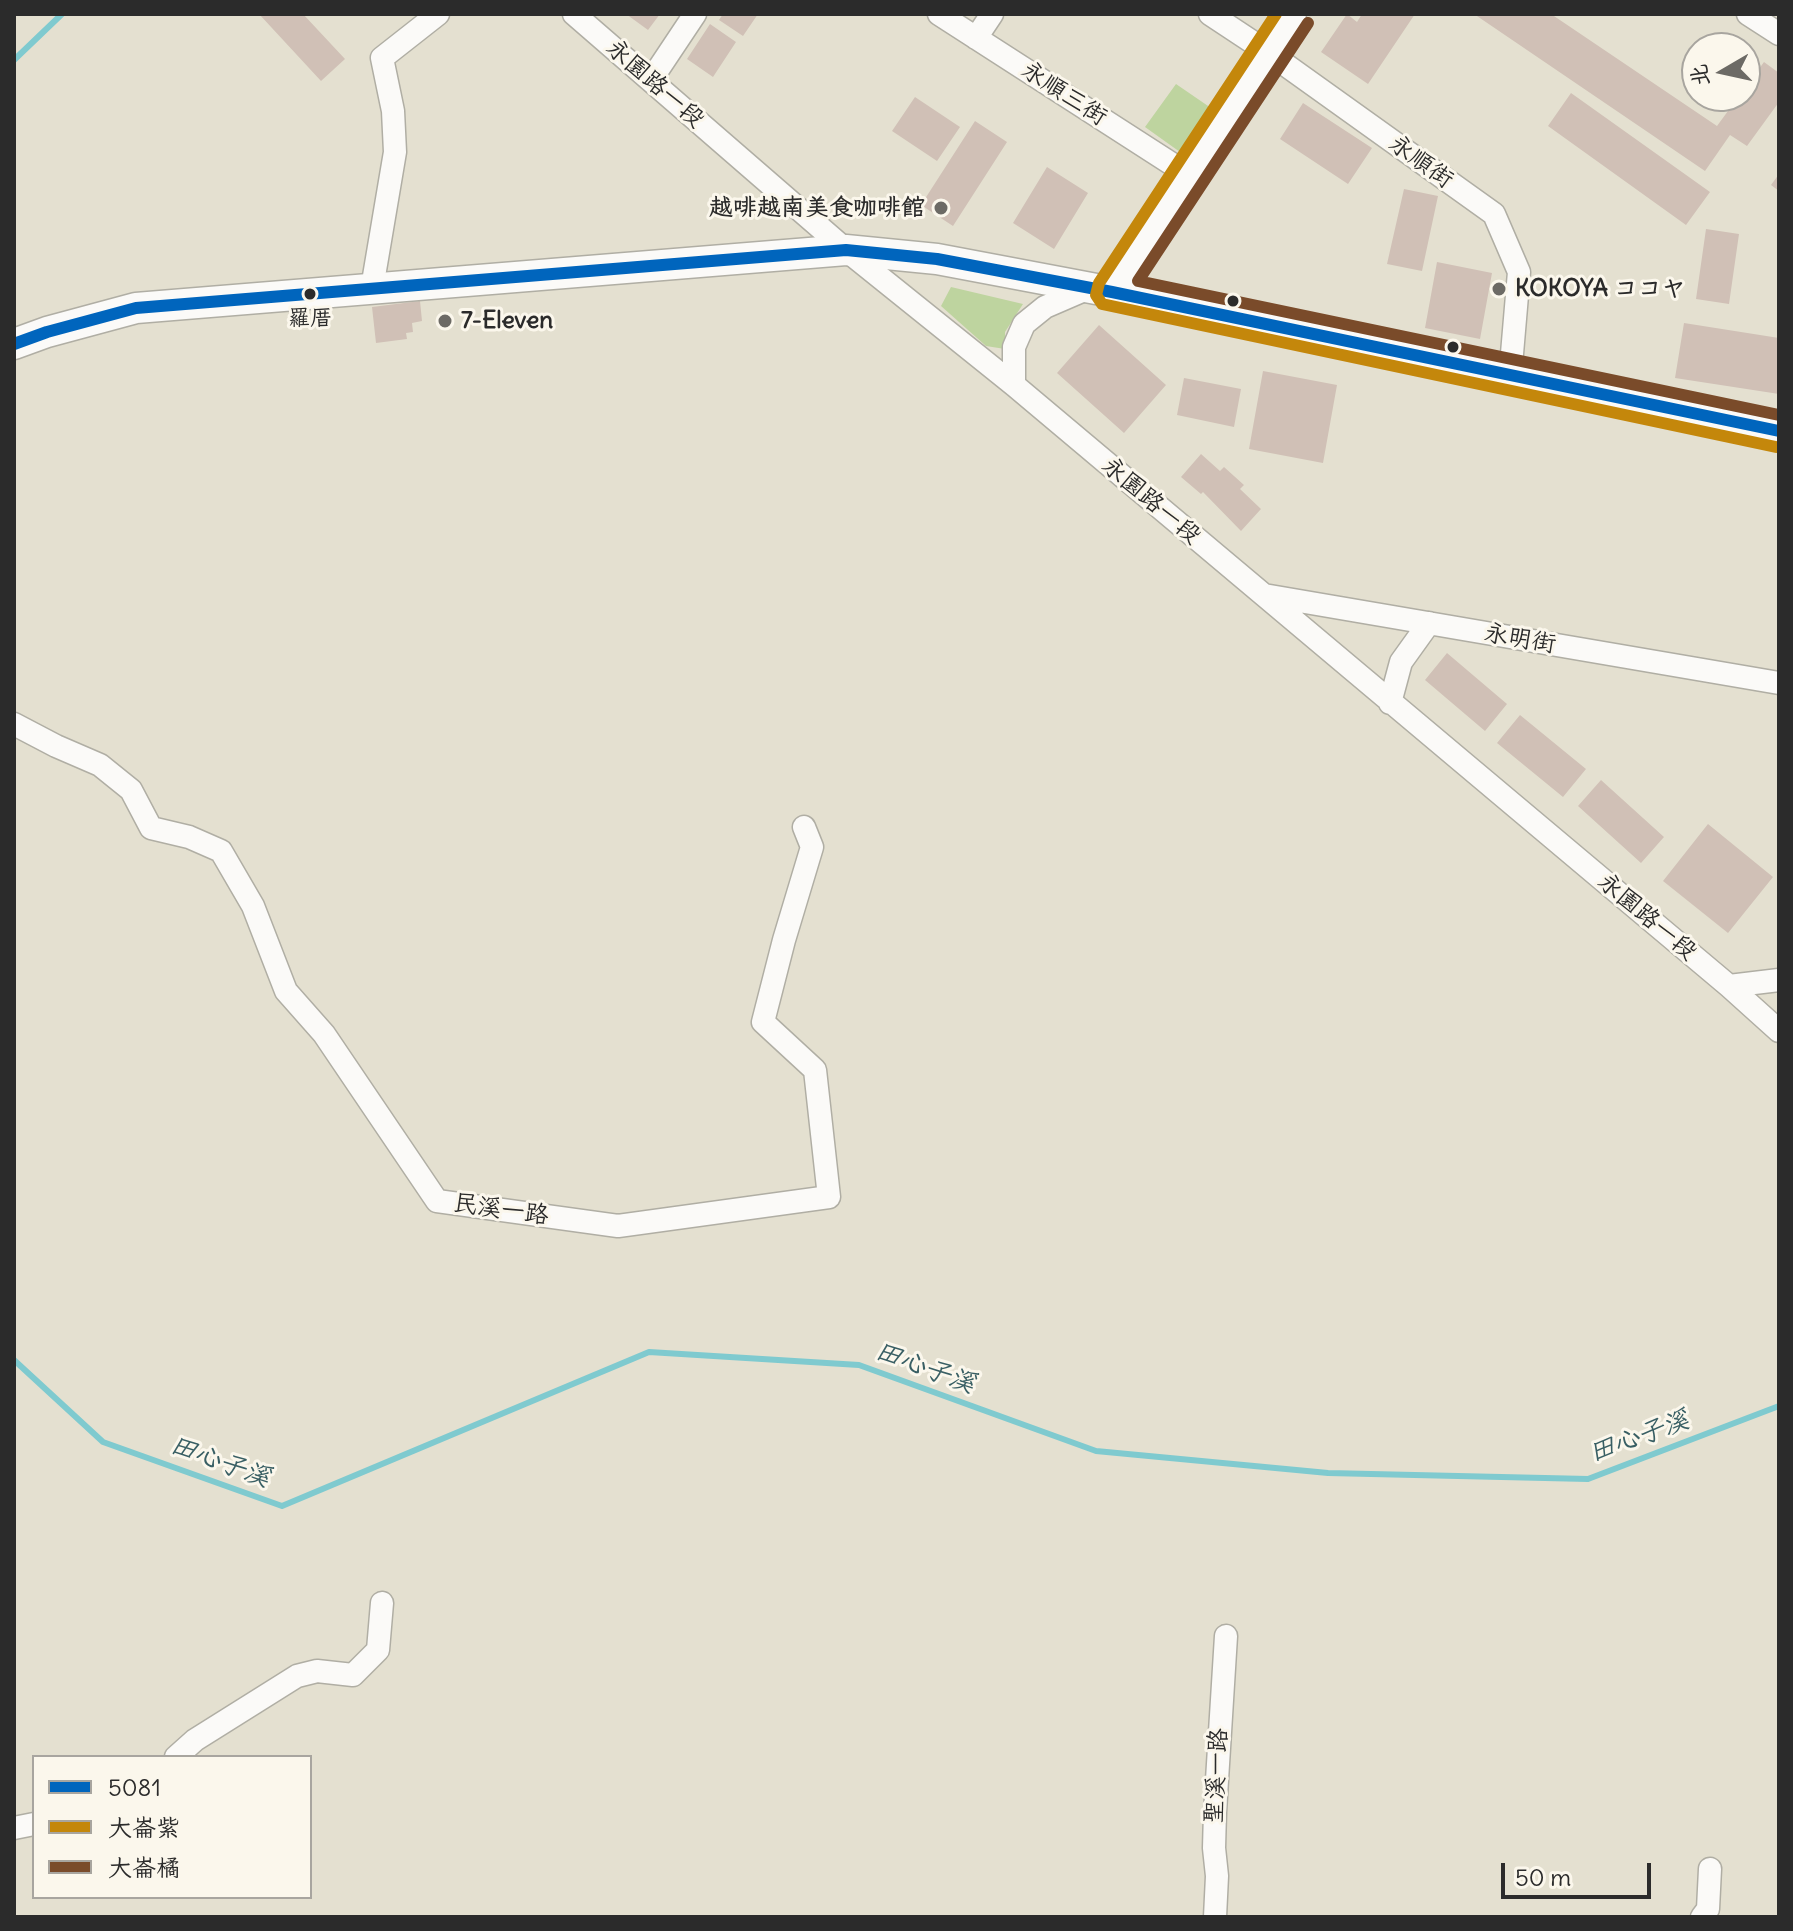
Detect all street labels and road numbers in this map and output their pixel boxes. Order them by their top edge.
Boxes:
street label: 永園路一段 [600,34,710,134]
street label: 永順三街 [1016,56,1112,132]
street label: 永順街 [1383,129,1459,195]
street label: 永園路一段 [1096,451,1206,551]
street label: 永明街 [1482,619,1558,659]
street label: 永園路一段 [1592,867,1702,967]
street label: 民溪一路 [451,1189,551,1231]
street label: 聖溪一路 [1200,1727,1234,1825]

